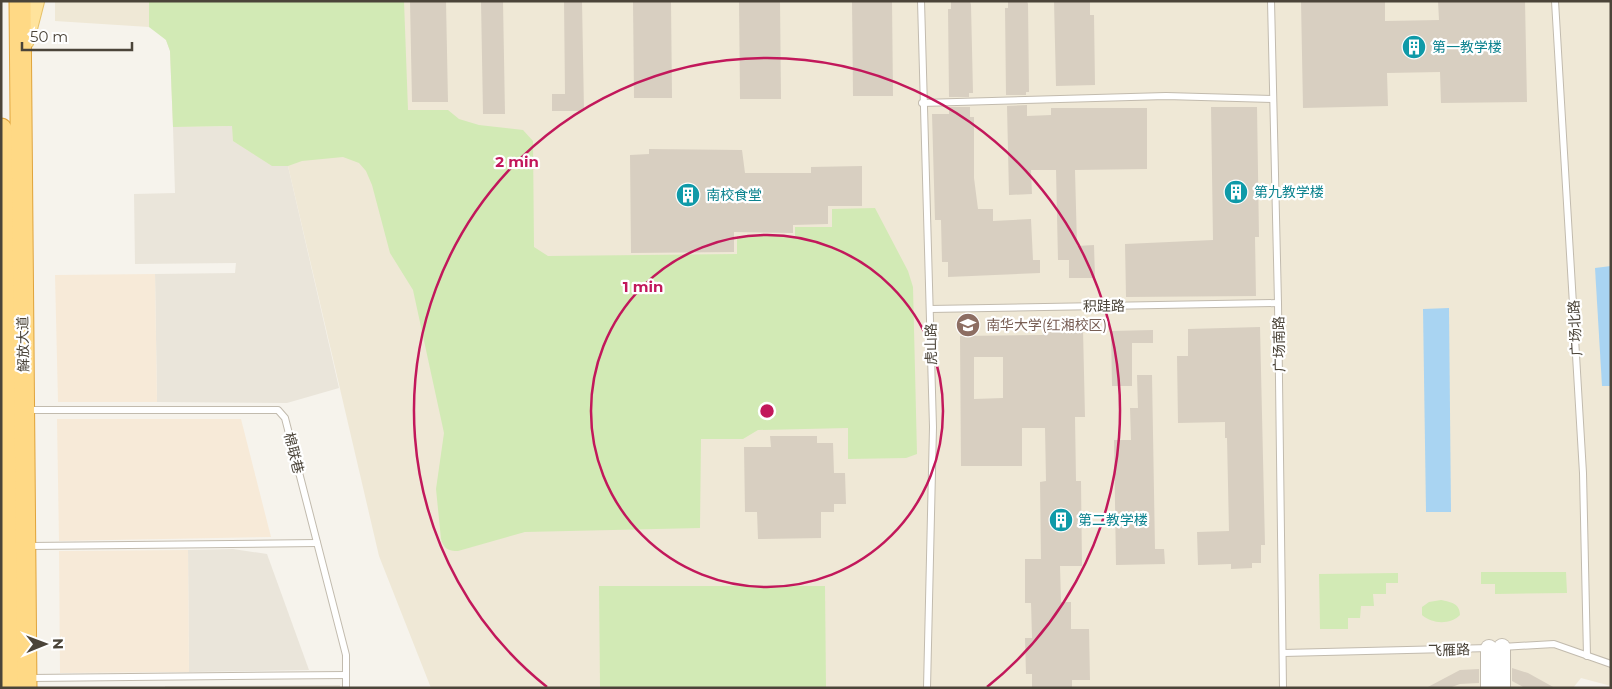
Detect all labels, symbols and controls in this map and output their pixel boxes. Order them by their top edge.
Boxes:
scale bar [22,20,132,52]
text: 50 m [30,27,68,46]
building icon: 第一教学楼 [1401,34,1427,60]
place label: 第一教学楼 [1432,38,1502,56]
text: 2 min [495,152,539,171]
building icon: 第九教学楼 [1223,179,1249,205]
building icon: 南校食堂 [675,182,701,208]
place label: 第九教学楼 [1254,183,1324,201]
place label: 南校食堂 [706,186,762,204]
text: 1 min [623,277,663,296]
street label: 积跬路 [1083,297,1125,315]
street label: 广场北路 [1565,300,1585,356]
school or university icon: 南华大学(红湘校区) [955,312,981,338]
street label: 解放大道 [14,316,32,372]
place label: 南华大学(红湘校区) [986,316,1107,334]
street label: 广场南路 [1270,316,1288,372]
street label: 虎山路 [922,323,940,365]
centre of rings [758,402,776,420]
street label: 棉联巷 [280,430,308,476]
building icon: 第二教学楼 [1048,507,1074,533]
place label: 第二教学楼 [1078,511,1148,529]
north arrow [20,619,70,669]
text: N [49,638,67,650]
street label: 飞雁路 [1428,640,1470,660]

